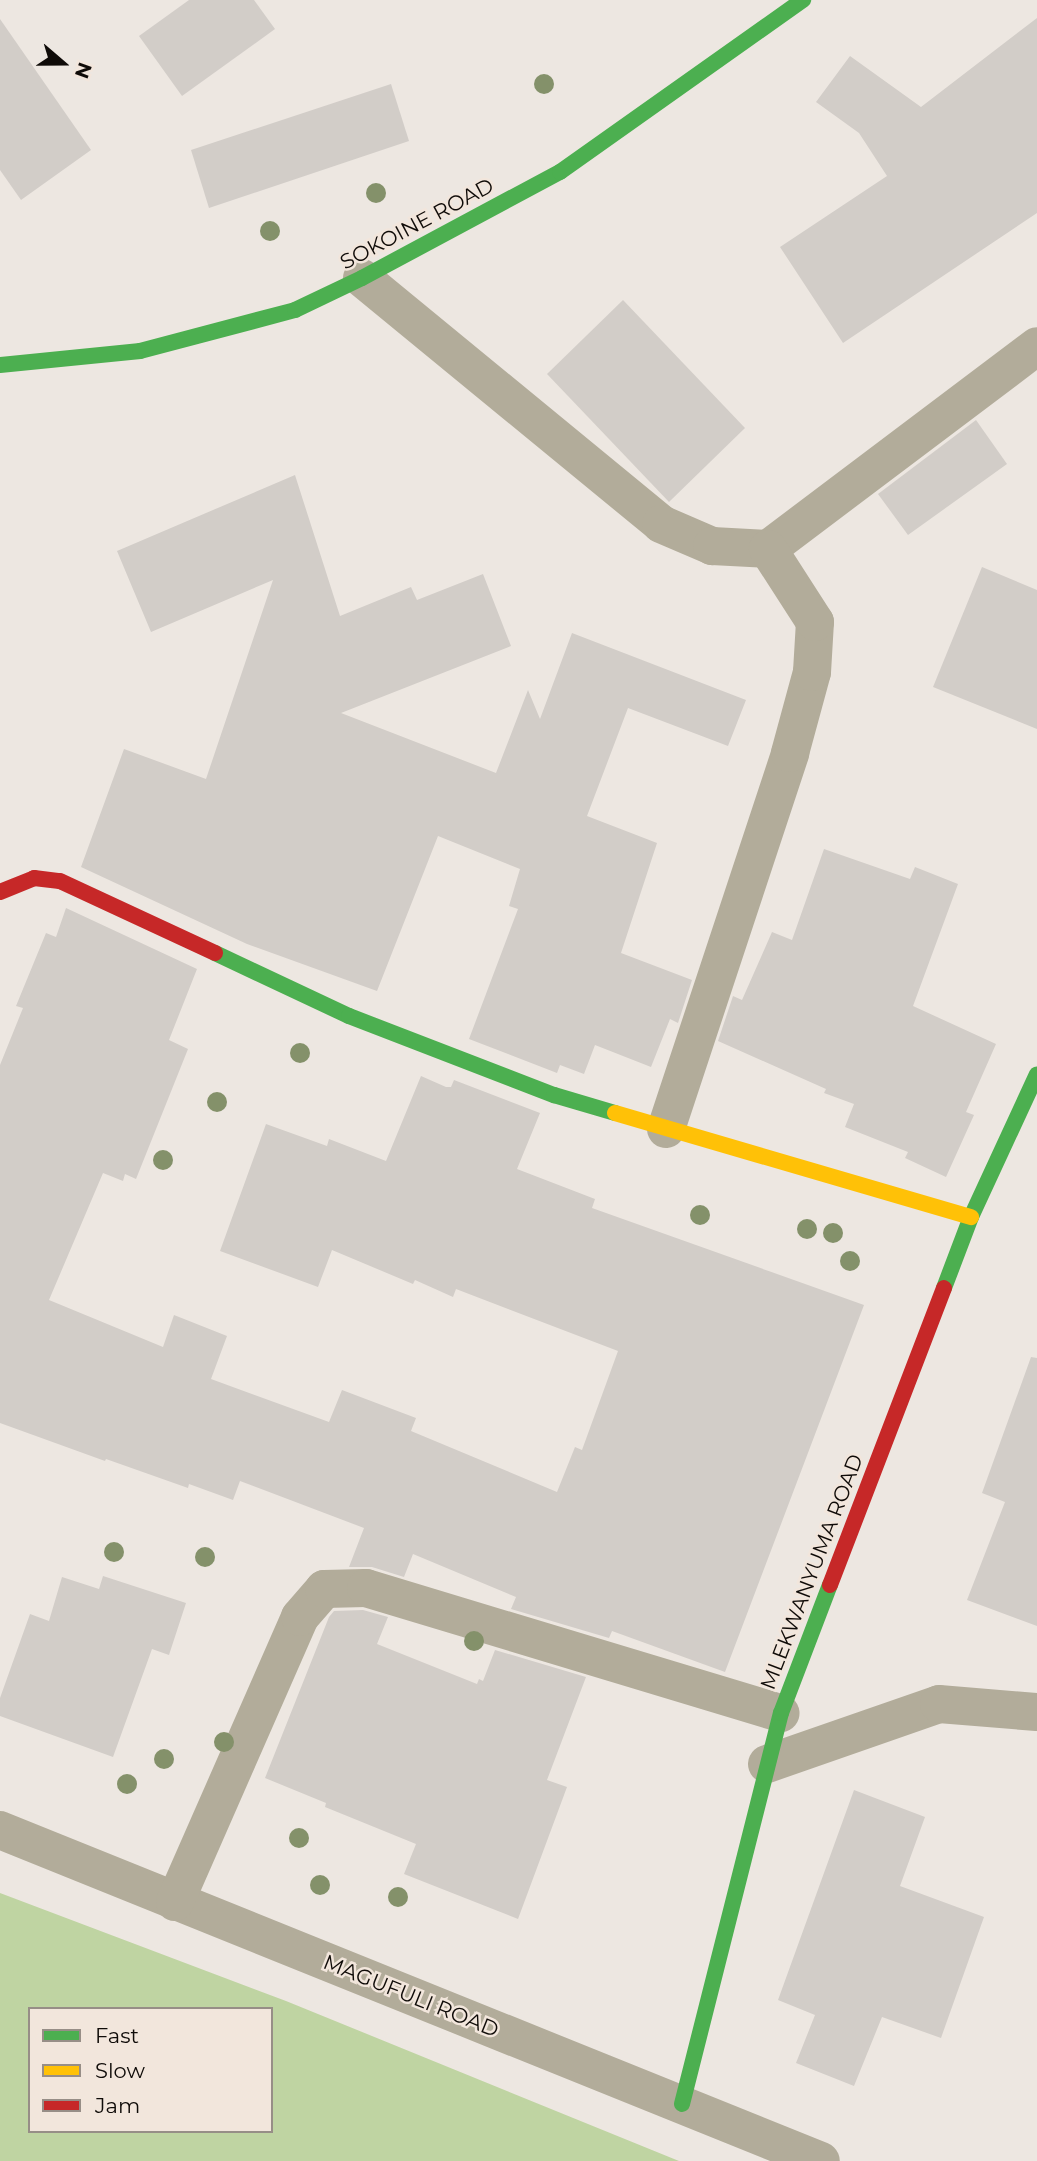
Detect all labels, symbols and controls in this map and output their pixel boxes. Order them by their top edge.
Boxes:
north arrow [28,28,98,98]
text: N [70,59,97,81]
street label: SOKOINE ROAD [336,173,498,275]
street label: MLEKWANYUMA ROAD [755,1451,869,1693]
street label: MAGUFULI ROAD [320,1949,502,2043]
legend [28,2007,273,2133]
text: Fast [95,2023,139,2048]
text: Slow [95,2058,145,2083]
text: Jam [95,2093,140,2118]

